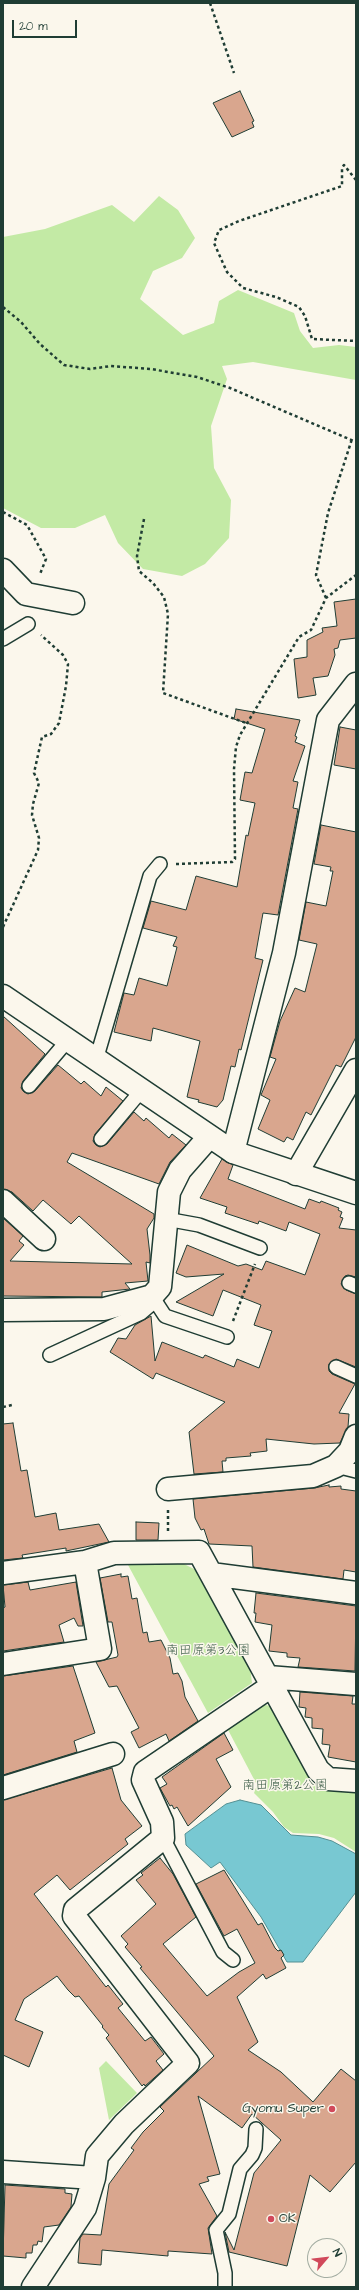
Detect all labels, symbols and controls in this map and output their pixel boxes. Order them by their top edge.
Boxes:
scale bar [14,12,79,38]
text: 20 m [19,18,48,35]
park label: 南田原第3公園 [166,1643,250,1659]
park label: 南田原第2公園 [242,1778,328,1794]
place label: Gyomu Super [242,2101,324,2117]
marker: Gyomu Super [327,2104,337,2114]
place label: OK [279,2211,296,2227]
marker: OK [266,2214,276,2224]
north arrow [307,2238,347,2278]
text: N [329,2246,345,2259]

